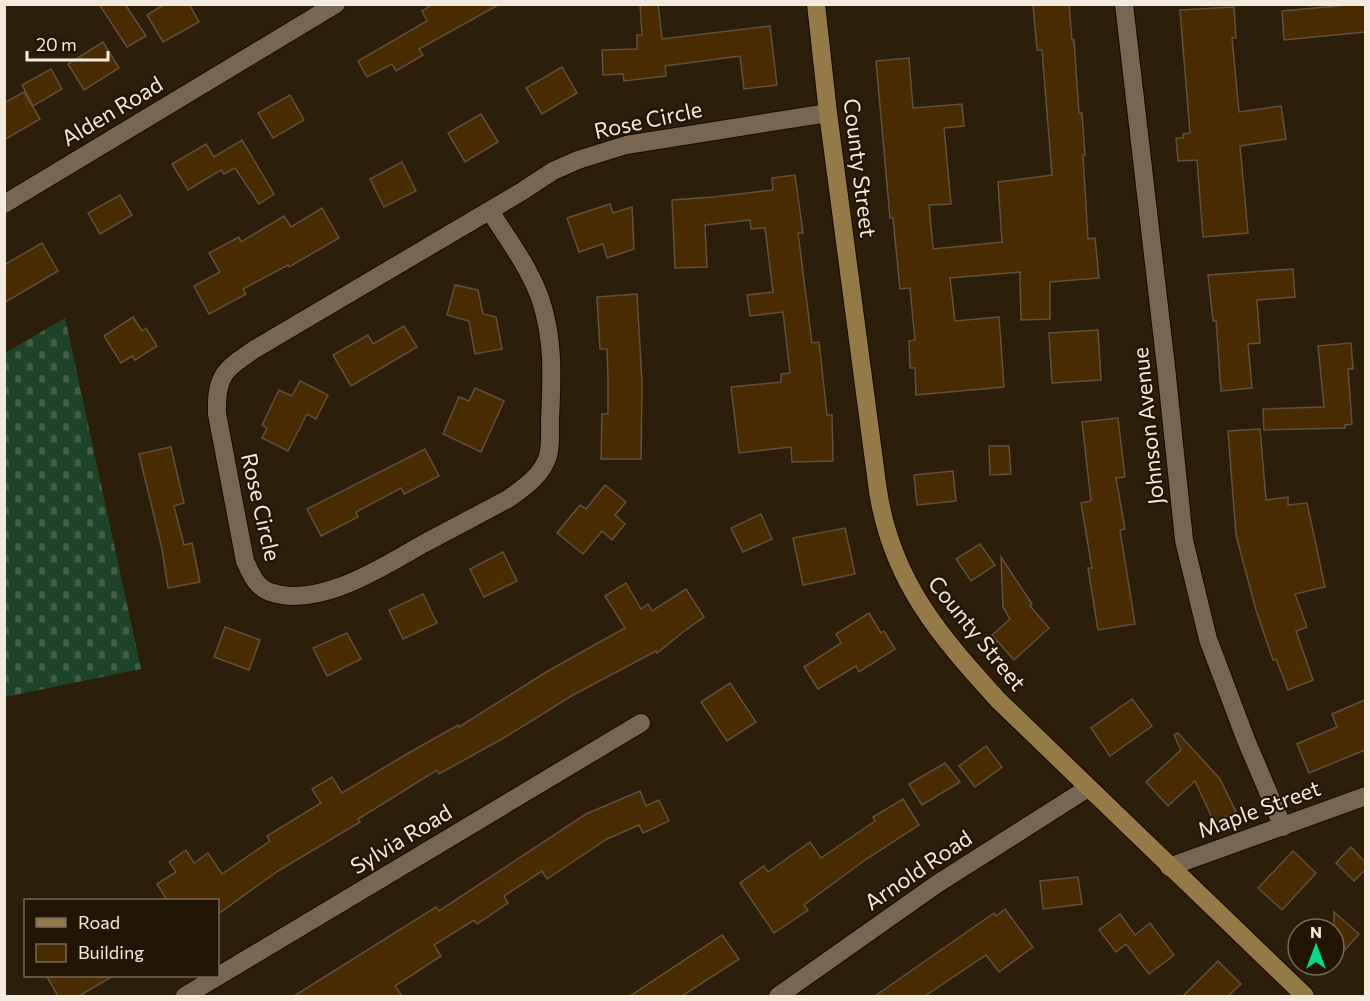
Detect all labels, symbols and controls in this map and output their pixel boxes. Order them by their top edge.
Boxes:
scale bar [27,24,108,62]
text: 20 m [36,33,77,55]
street label: Alden Road [56,70,167,151]
street label: Rose Circle [591,95,704,144]
street label: County Street [839,97,882,239]
street label: Johnson Avenue [1126,346,1169,506]
street label: Rose Circle [236,450,287,564]
street label: County Street [923,570,1032,696]
street label: Maple Street [1194,774,1324,843]
street label: Sylvia Road [345,798,456,879]
street label: Arnold Road [859,824,977,915]
legend [24,899,219,977]
text: Road [78,911,120,933]
north arrow [1286,917,1346,977]
text: N [1310,922,1322,941]
text: Building [78,941,144,963]

